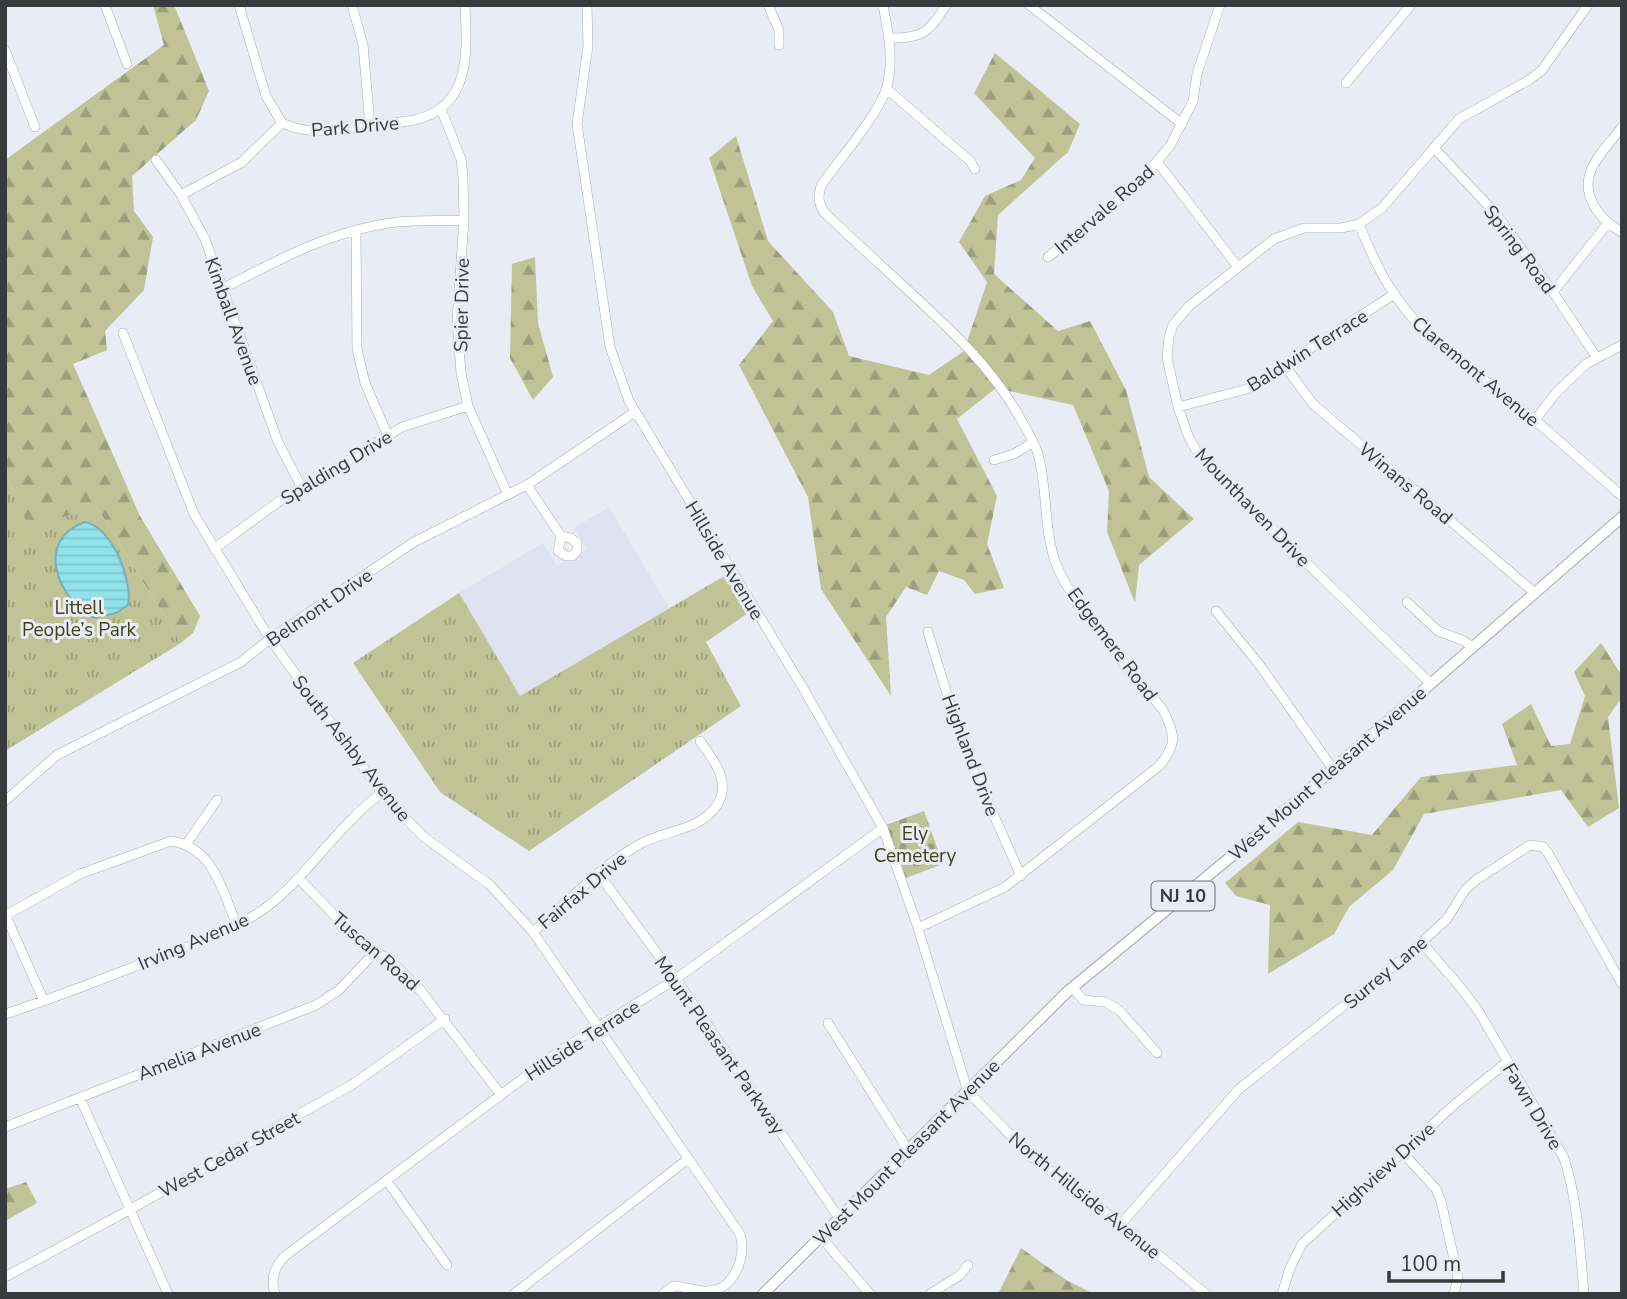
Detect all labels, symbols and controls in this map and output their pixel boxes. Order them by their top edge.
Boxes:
street label: Park Drive [310,110,400,144]
street label: Intervale Road [1049,159,1160,260]
street label: Spring Road [1477,200,1561,299]
street label: Kimball Avenue [198,254,268,389]
street label: Spier Drive [448,258,476,352]
street label: Baldwin Terrace [1242,303,1373,398]
street label: Claremont Avenue [1406,311,1545,433]
street label: Spalding Drive [276,424,397,511]
street label: Winans Road [1353,437,1458,531]
street label: Mounthaven Drive [1189,442,1316,573]
street label: Hillside Avenue [678,496,770,625]
street label: Belmont Drive [261,563,378,653]
street label: Edgemere Road [1061,583,1163,707]
park label: Littell People’s Park [22,595,137,643]
street label: South Ashby Avenue [286,670,417,827]
street label: West Mount Pleasant Avenue [1223,681,1432,867]
street label: Highland Drive [935,691,1005,820]
park label: Ely Cemetery [874,821,956,869]
street label: Fairfax Drive [533,846,632,935]
road number: NJ 10 [1152,882,1214,911]
street label: Tuscan Road [326,906,425,997]
street label: Irving Avenue [134,907,253,977]
street label: Surrey Lane [1338,930,1433,1015]
street label: Mount Pleasant Parkway [648,951,791,1140]
street label: Hillside Terrace [520,994,645,1088]
street label: Amelia Avenue [134,1017,265,1087]
street label: West Mount Pleasant Avenue [808,1054,1006,1252]
street label: Fawn Drive [1496,1058,1568,1155]
street label: West Cedar Street [154,1105,305,1204]
street label: Highview Drive [1326,1116,1441,1223]
street label: North Hillside Avenue [1003,1126,1166,1265]
scale bar [1389,1240,1503,1284]
text: 100 m [1400,1250,1461,1278]

